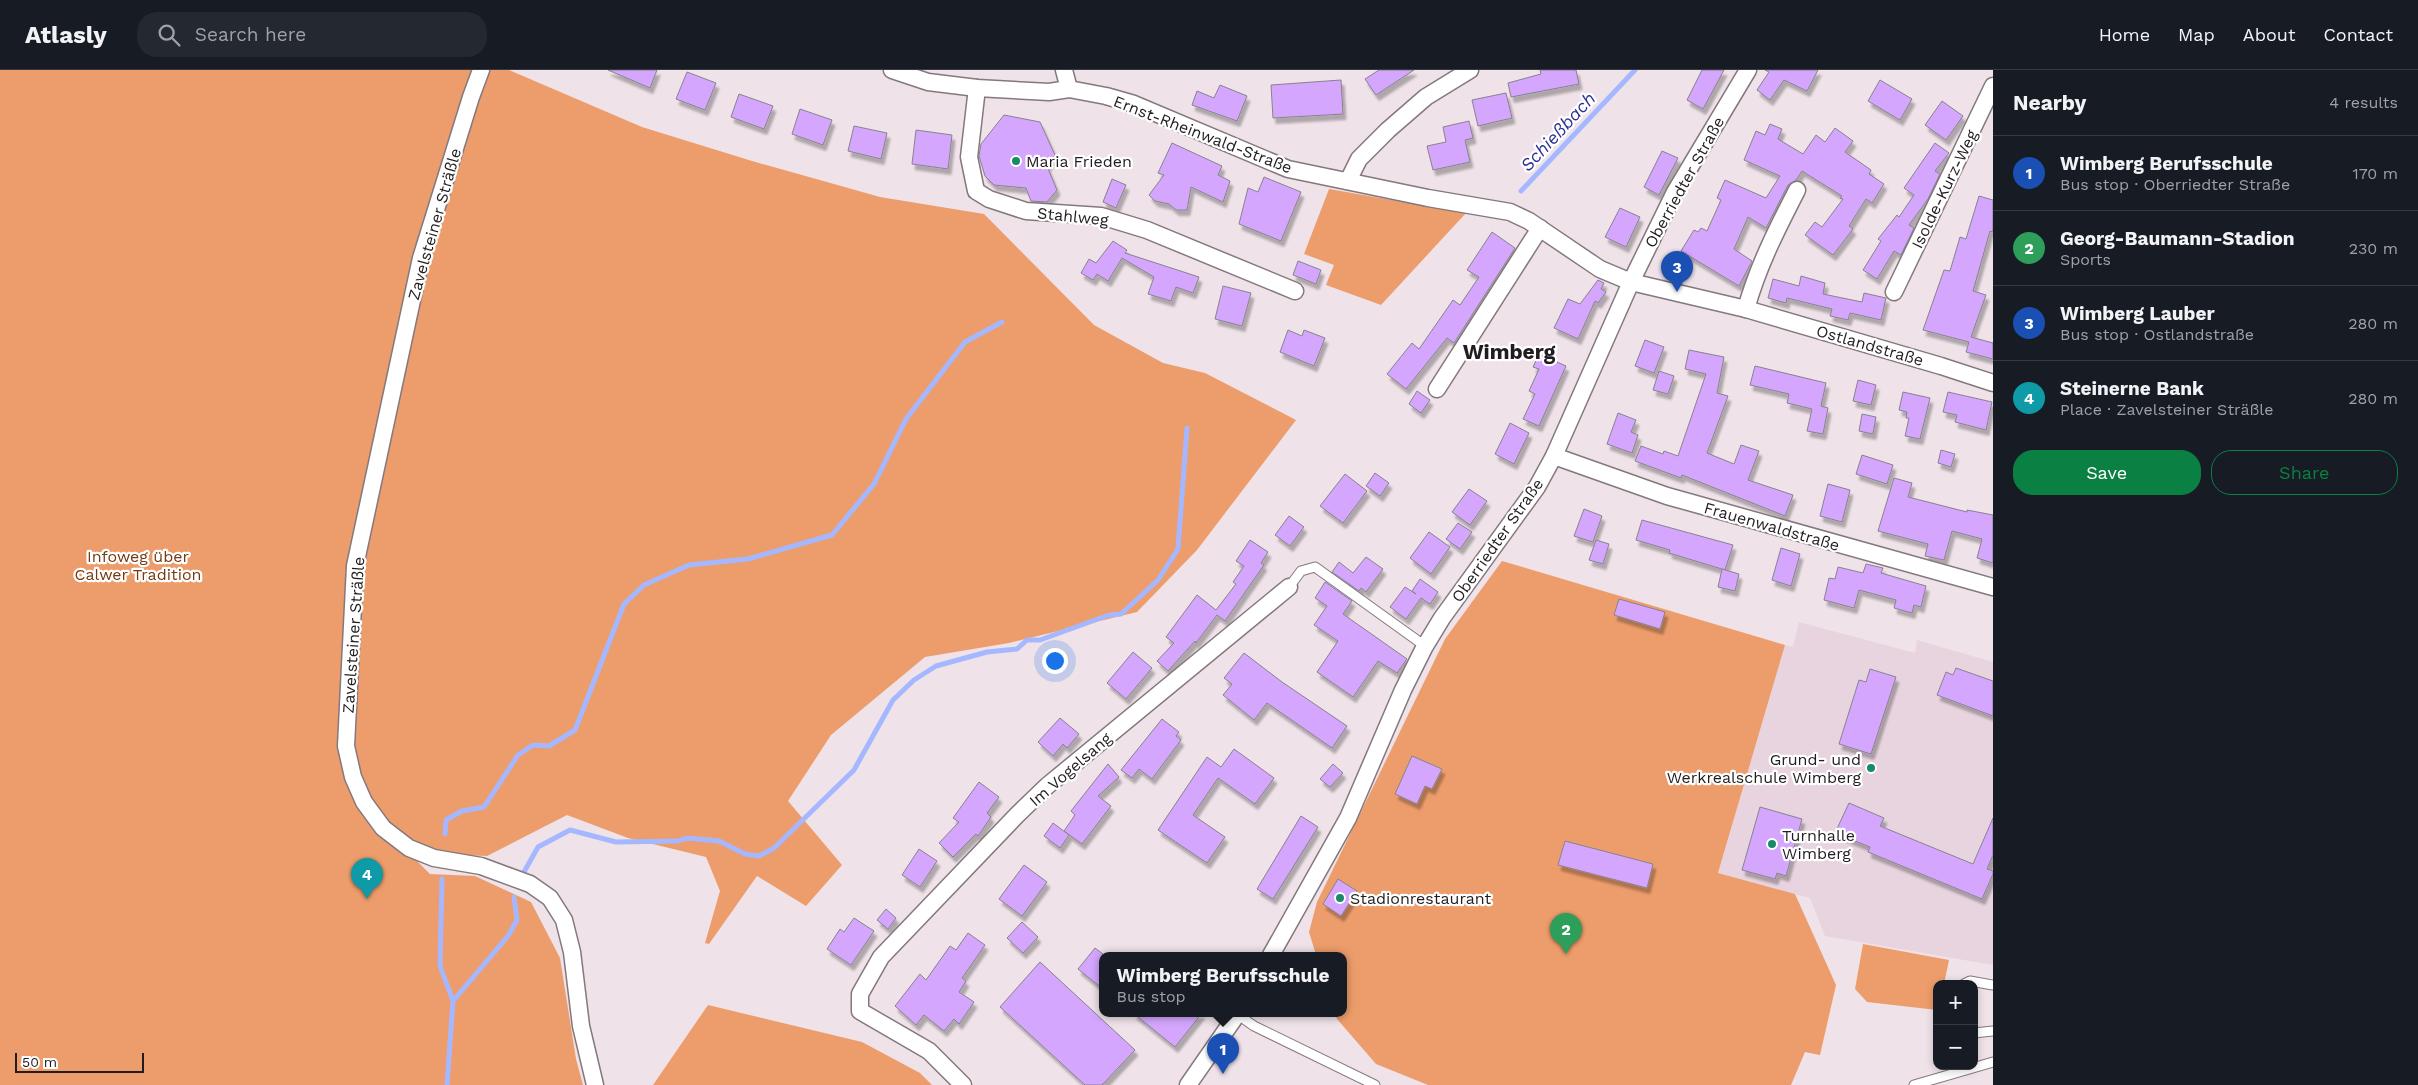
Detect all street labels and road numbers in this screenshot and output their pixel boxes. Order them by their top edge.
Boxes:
street label: Ernst-Rheinwald-Straße [1111,92,1295,177]
street label: Oberriedter Straße [1641,113,1728,251]
street label: Isolde-Kurz-Weg [1908,126,1982,252]
street label: Zavelsteiner Sträßle [404,146,465,302]
street label: Stahlweg [1036,203,1110,230]
street label: Ostlandstraße [1814,321,1926,370]
street label: Oberriedter Straße [1448,475,1547,606]
street label: Frauenwaldstraße [1702,498,1842,555]
street label: Zavelsteiner Sträßle [339,556,368,714]
street label: Im Vogelsang [1025,728,1116,810]

